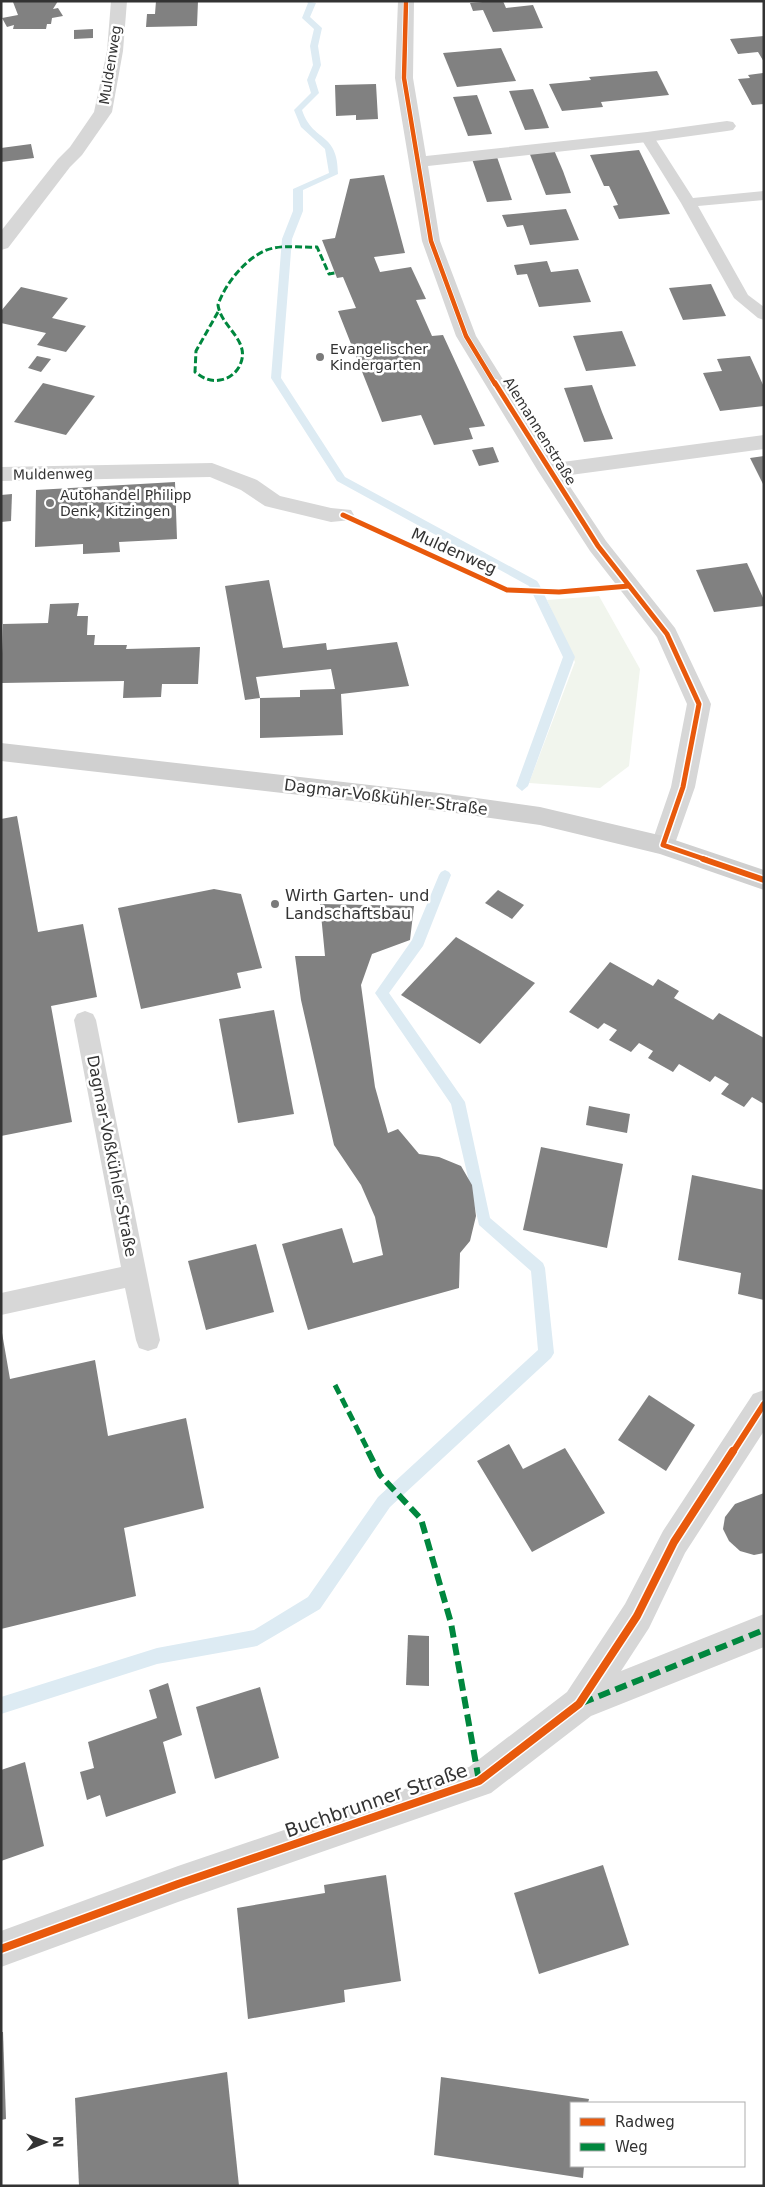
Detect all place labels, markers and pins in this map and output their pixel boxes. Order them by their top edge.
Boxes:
place label: Evangelischer Kindergarten [330,341,428,373]
marker: Evangelischer Kindergarten [314,351,326,363]
place label: Autohandel Philipp Denk, Kitzingen [60,487,192,519]
marker: Autohandel Philipp Denk, Kitzingen [44,497,56,509]
place label: Wirth Garten- und Landschaftsbau [285,886,429,923]
marker: Wirth Garten- und Landschaftsbau [269,898,281,910]

